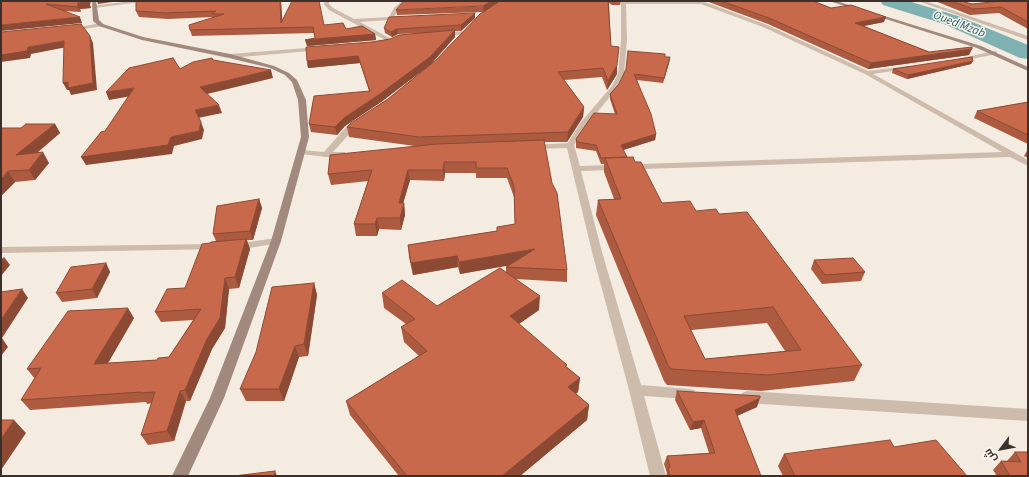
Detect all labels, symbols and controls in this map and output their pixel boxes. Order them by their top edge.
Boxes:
water label: Oued Mzab [931,9,987,41]
north arrow [981,429,1021,469]
text: ش [980,446,1001,466]

